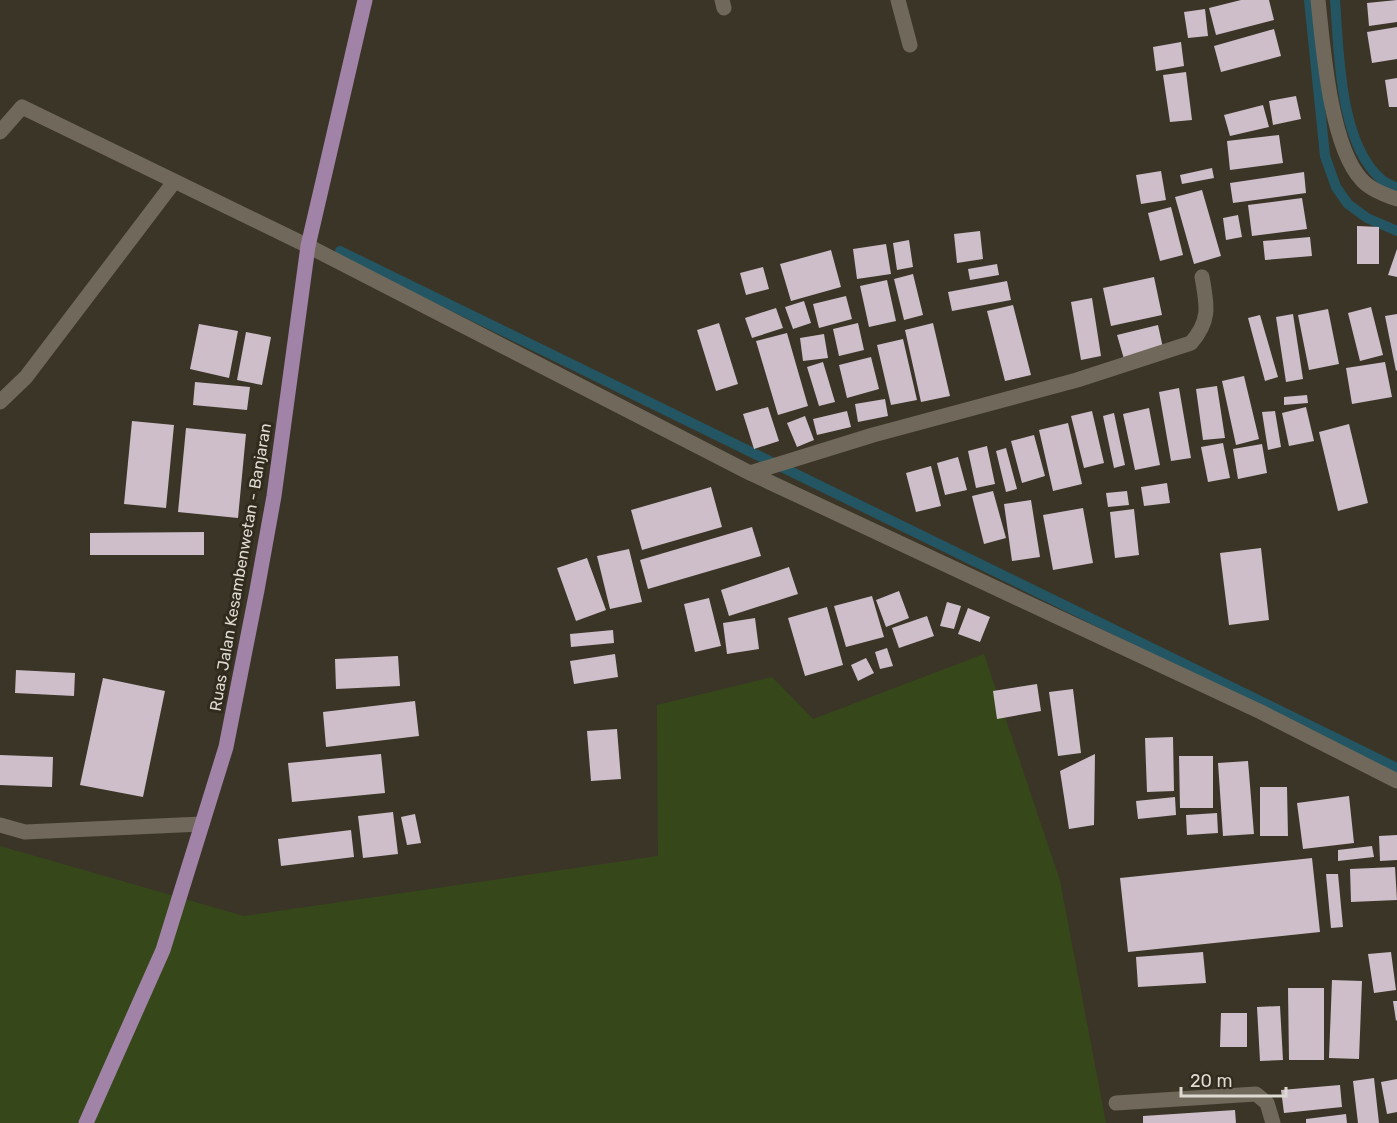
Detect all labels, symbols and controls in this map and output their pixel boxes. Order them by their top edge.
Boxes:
street label: Ruas Jalan Kesambenwetan - Banjaran [206,422,275,713]
scale bar [1181,1060,1286,1098]
text: 20 m [1190,1070,1232,1092]

